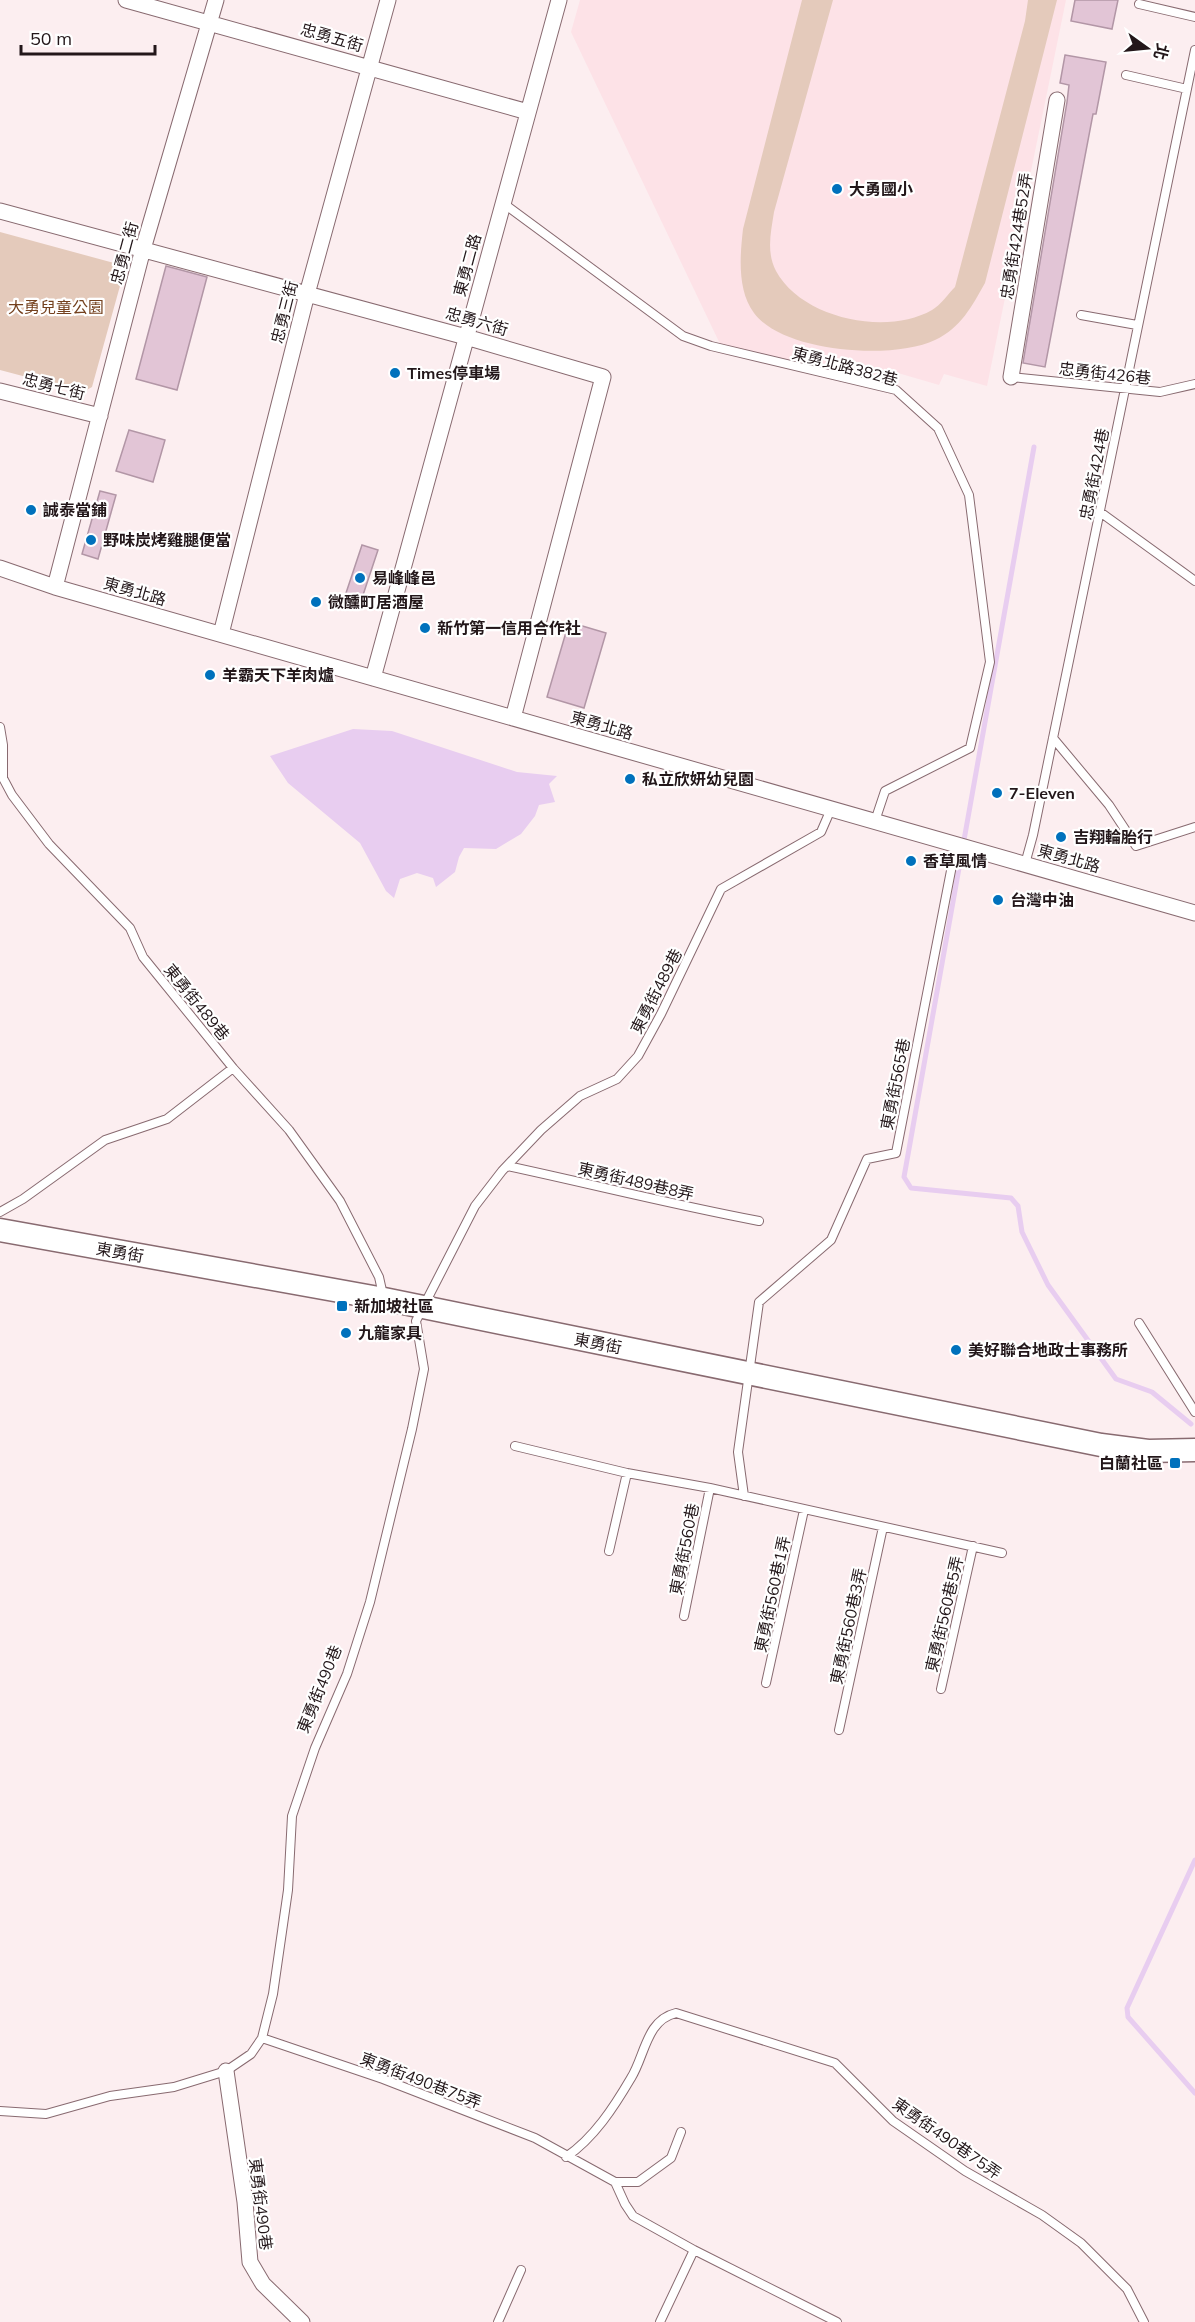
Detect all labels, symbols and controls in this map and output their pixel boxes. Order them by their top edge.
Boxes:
scale bar [21,18,154,56]
north arrow [1117,18,1177,78]
street label: 忠勇五街 [298,19,366,55]
text: 50 m [30,27,72,50]
text: 北 [1150,42,1173,62]
street label: 忠勇街424巷52弄 [996,171,1036,301]
place label: 大勇國小 [849,179,913,199]
marker: 大勇國小 [830,182,844,196]
street label: 忠勇二街 [106,219,142,287]
street label: 東勇二路 [449,231,485,299]
street label: 忠勇三街 [267,279,301,345]
park label: 大勇兒童公園 [8,297,104,317]
street label: 忠勇六街 [443,303,511,339]
street label: 東勇北路382巷 [790,342,900,390]
street label: 忠勇街426巷 [1058,358,1152,388]
place label: Times停車場 [407,363,500,383]
marker: Times停車場 [388,366,402,380]
street label: 忠勇七街 [21,369,87,403]
street label: 忠勇街424巷 [1075,427,1113,521]
place label: 誠泰當鋪 [43,500,107,520]
marker: 誠泰當鋪 [24,503,38,517]
place label: 野味炭烤雞腿便當 [103,530,231,550]
marker: 野味炭烤雞腿便當 [84,533,98,547]
place label: 易峰峰邑 [372,568,436,588]
marker: 易峰峰邑 [353,571,367,585]
street label: 東勇北路 [101,573,169,609]
place label: 微醺町居酒屋 [328,592,424,612]
marker: 微醺町居酒屋 [309,595,323,609]
place label: 新竹第一信用合作社 [437,618,581,638]
marker: 新竹第一信用合作社 [418,621,432,635]
place label: 羊霸天下羊肉爐 [222,665,334,685]
marker: 羊霸天下羊肉爐 [203,668,217,682]
street label: 東勇北路 [568,707,636,743]
place label: 私立欣妍幼兒園 [642,769,754,789]
marker: 私立欣妍幼兒園 [623,772,637,786]
place label: 7-Eleven [1009,783,1075,803]
marker: 7-Eleven [990,786,1004,800]
place label: 吉翔輪胎行 [1073,827,1153,847]
marker: 吉翔輪胎行 [1054,830,1068,844]
street label: 東勇北路 [1035,840,1103,876]
place label: 香草風情 [923,851,987,871]
marker: 香草風情 [904,854,918,868]
place label: 台灣中油 [1010,890,1074,910]
marker: 台灣中油 [991,893,1005,907]
street label: 東勇街489巷 [626,945,686,1037]
street label: 東勇街489巷 [160,960,234,1044]
street label: 東勇街565巷 [876,1037,914,1131]
street label: 東勇街489巷8弄 [576,1158,696,1204]
street label: 東勇街 [95,1238,145,1266]
place label: 新加坡社區 [354,1296,434,1316]
marker: 新加坡社區 [335,1299,349,1313]
place label: 九龍家具 [358,1323,422,1343]
marker: 九龍家具 [339,1326,353,1340]
street label: 東勇街 [573,1329,623,1357]
place label: 美好聯合地政士事務所 [968,1340,1128,1360]
marker: 美好聯合地政士事務所 [949,1343,963,1357]
place label: 白蘭社區 [1099,1453,1163,1473]
marker: 白蘭社區 [1168,1456,1182,1470]
street label: 東勇街560巷 [665,1502,703,1596]
street label: 東勇街560巷1弄 [750,1534,794,1654]
street label: 東勇街560巷5弄 [921,1554,967,1674]
street label: 東勇街560巷3弄 [826,1566,870,1686]
street label: 東勇街490巷 [292,1642,346,1736]
street label: 東勇街490巷75弄 [358,2048,484,2112]
street label: 東勇街490巷75弄 [889,2093,1005,2183]
street label: 東勇街490巷 [245,2157,277,2251]

